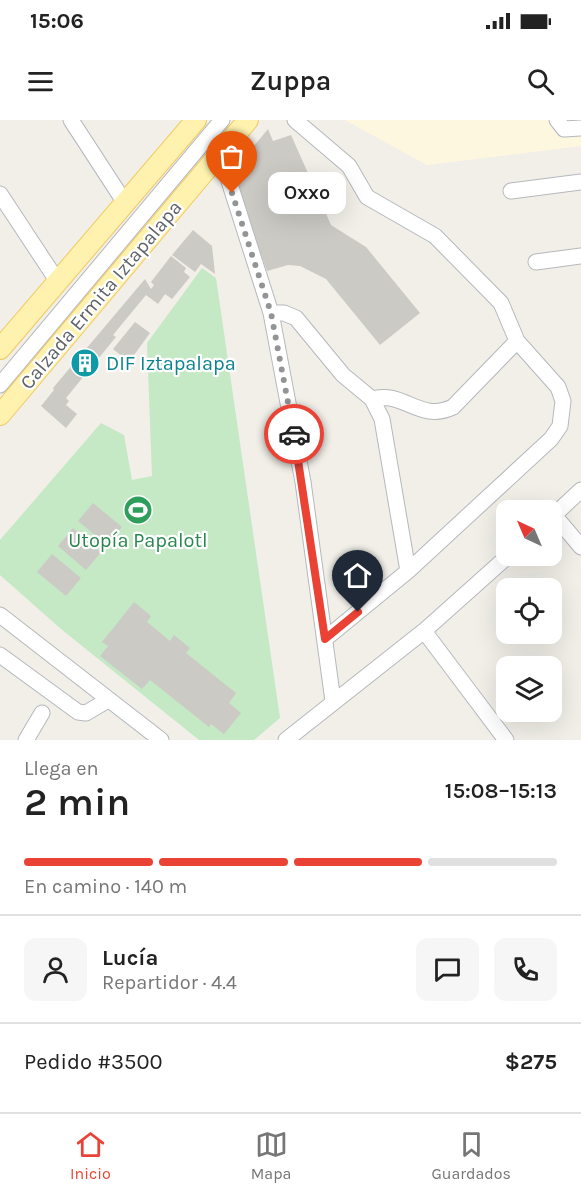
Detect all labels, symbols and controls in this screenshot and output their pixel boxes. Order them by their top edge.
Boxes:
text: 15:06 [30,8,84,34]
icon: menu [24,65,57,98]
text: Zuppa [250,65,331,97]
icon: search [524,65,557,98]
pin [206,131,257,193]
icon: bag [215,140,248,173]
callout: Oxxo [268,172,346,214]
text: Oxxo [284,181,330,204]
street label: Calzada Ermita Iztapalapa [15,196,187,394]
building icon: DIF Iztapalapa [69,347,101,379]
place label: DIF Iztapalapa [106,352,236,375]
courier [264,404,324,464]
icon: car [278,418,311,451]
sports icon: Utopía Papalotl [122,494,154,526]
north arrow [496,500,562,566]
map controls [496,500,562,722]
place label: Utopía Papalotl [68,529,208,552]
pin [332,550,383,612]
icon: home [341,559,374,592]
button: locate [496,578,562,644]
button: layers [496,656,562,722]
text: Llega en [24,757,99,780]
text: 15:08–15:13 [445,778,557,804]
text: 2 min [24,779,130,825]
text: En camino · 140 m [24,875,187,898]
button: person [24,938,87,1001]
button: chat [416,938,479,1001]
button: phone [494,938,557,1001]
text: Lucía [102,945,158,971]
text: Repartidor · 4.4 [102,971,237,994]
text: Pedido #3500 [24,1049,163,1075]
text: $275 [505,1049,557,1075]
tab: Inicio [70,1128,111,1183]
tab: Mapa [251,1128,291,1183]
tab: Guardados [431,1128,511,1183]

